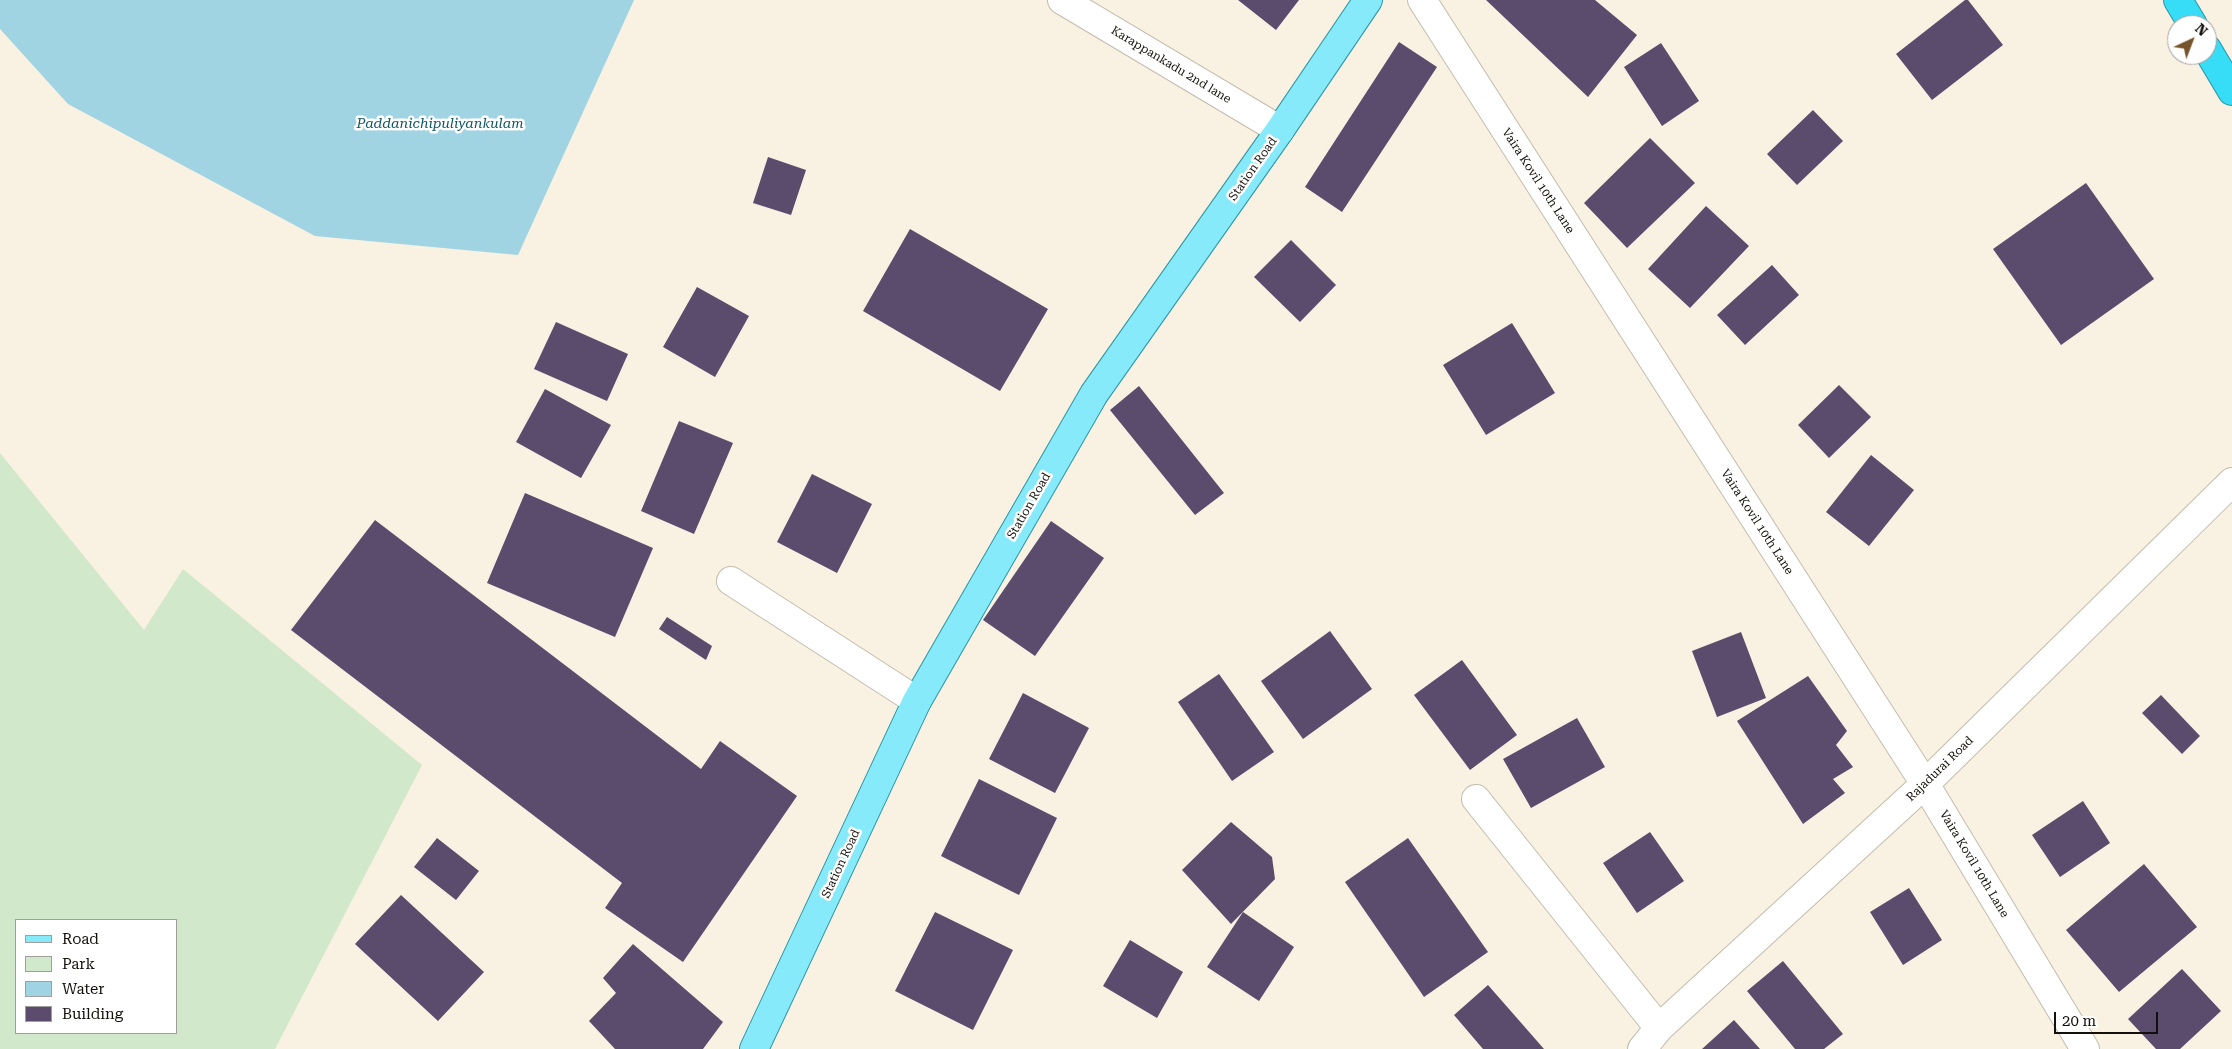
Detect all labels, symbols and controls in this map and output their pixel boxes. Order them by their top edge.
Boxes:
north arrow [2167,15,2217,65]
text: N [2192,20,2211,39]
street label: Karappankadu 2nd lane [1108,23,1234,107]
water label: Paddanichipuliyankulam [357,116,523,132]
street label: Vaira Kovil 10th Lane [1499,126,1577,236]
street label: Station Road [1226,135,1280,203]
street label: Vaira Kovil 10th Lane [1718,467,1796,577]
street label: Station Road [1004,470,1054,542]
street label: Rajadurai Road [1904,733,1976,805]
street label: Vaira Kovil 10th Lane [1936,808,2012,920]
street label: Station Road [819,827,863,901]
legend [15,919,178,1034]
text: Road [62,930,99,948]
text: Park [62,955,95,973]
text: Water [62,980,104,998]
scale bar [2057,1002,2161,1034]
text: Building [62,1005,123,1023]
text: 20 m [2062,1012,2096,1030]

